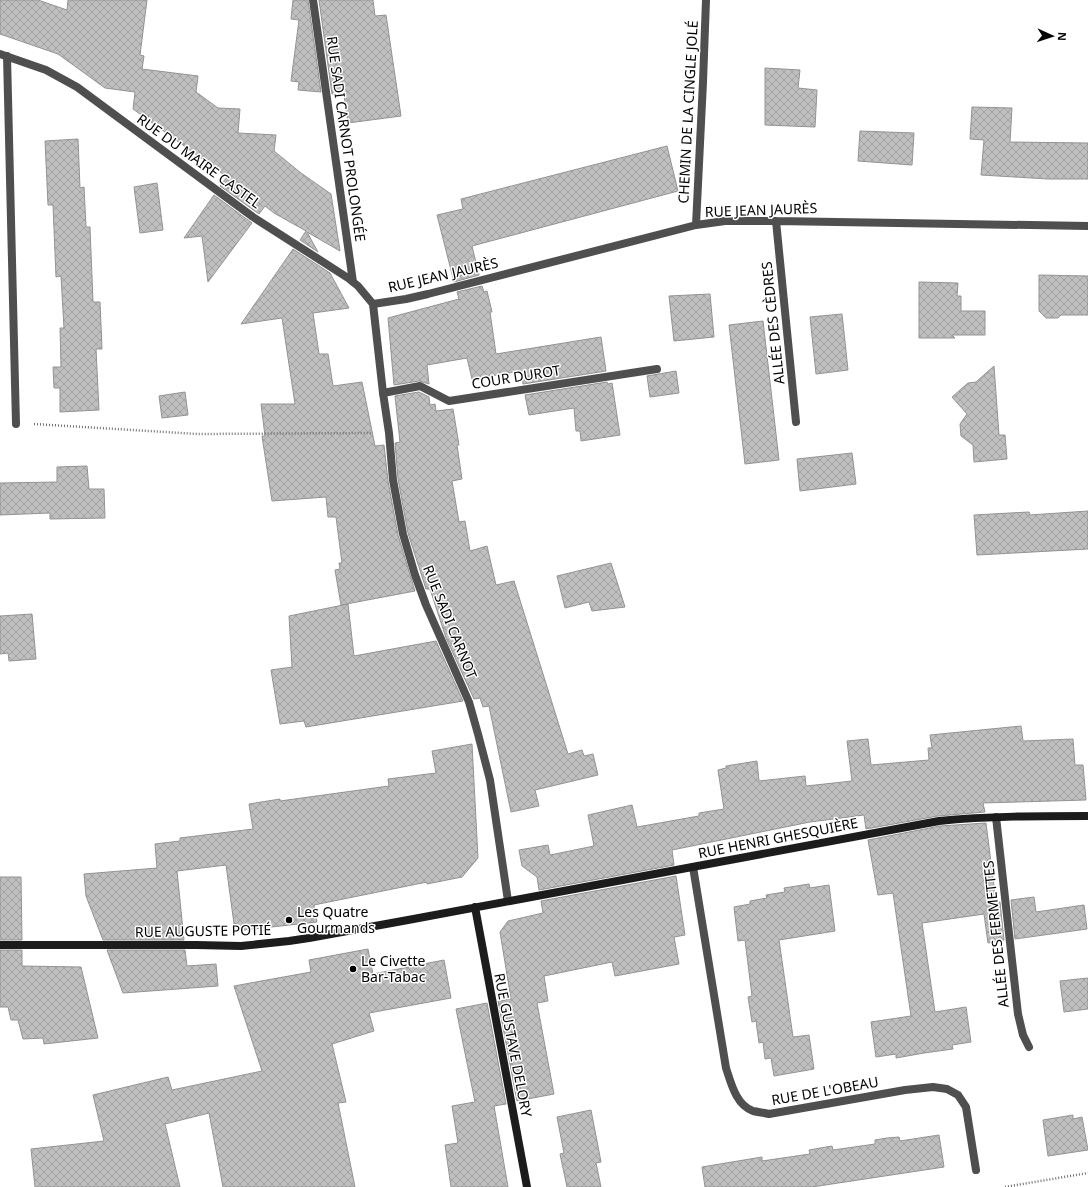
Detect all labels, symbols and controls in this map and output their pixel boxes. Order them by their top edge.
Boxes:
north arrow [1032,16,1072,56]
street label: CHEMIN DE LA CINGLE JOLÉ [673,20,702,204]
text: N [1055,32,1070,41]
street label: RUE SADI CARNOT PROLONGÉE [323,35,370,243]
street label: RUE DU MAIRE CASTEL [133,109,265,212]
street label: RUE JEAN JAURÈS [704,198,818,221]
street label: RUE JEAN JAURÈS [386,253,500,296]
street label: ALLÉE DES CÈDRES [757,260,788,385]
street label: COUR DUROT [470,360,562,393]
street label: RUE SADI CARNOT [419,562,482,682]
street label: RUE HENRI GHESQUIÈRE [696,813,859,862]
street label: ALLÉE DES FERMETTES [978,859,1013,1009]
place label: Les Quatre Gourmands [297,902,375,937]
marker: Les Quatre Gourmands [284,915,294,925]
street label: RUE AUGUSTE POTIÉ [135,920,271,941]
place label: Le Civette Bar-Tabac [361,951,426,986]
marker: Le Civette Bar-Tabac [348,964,358,974]
street label: RUE GUSTAVE DELORY [490,971,537,1119]
street label: RUE DE L'OBEAU [770,1072,880,1109]

